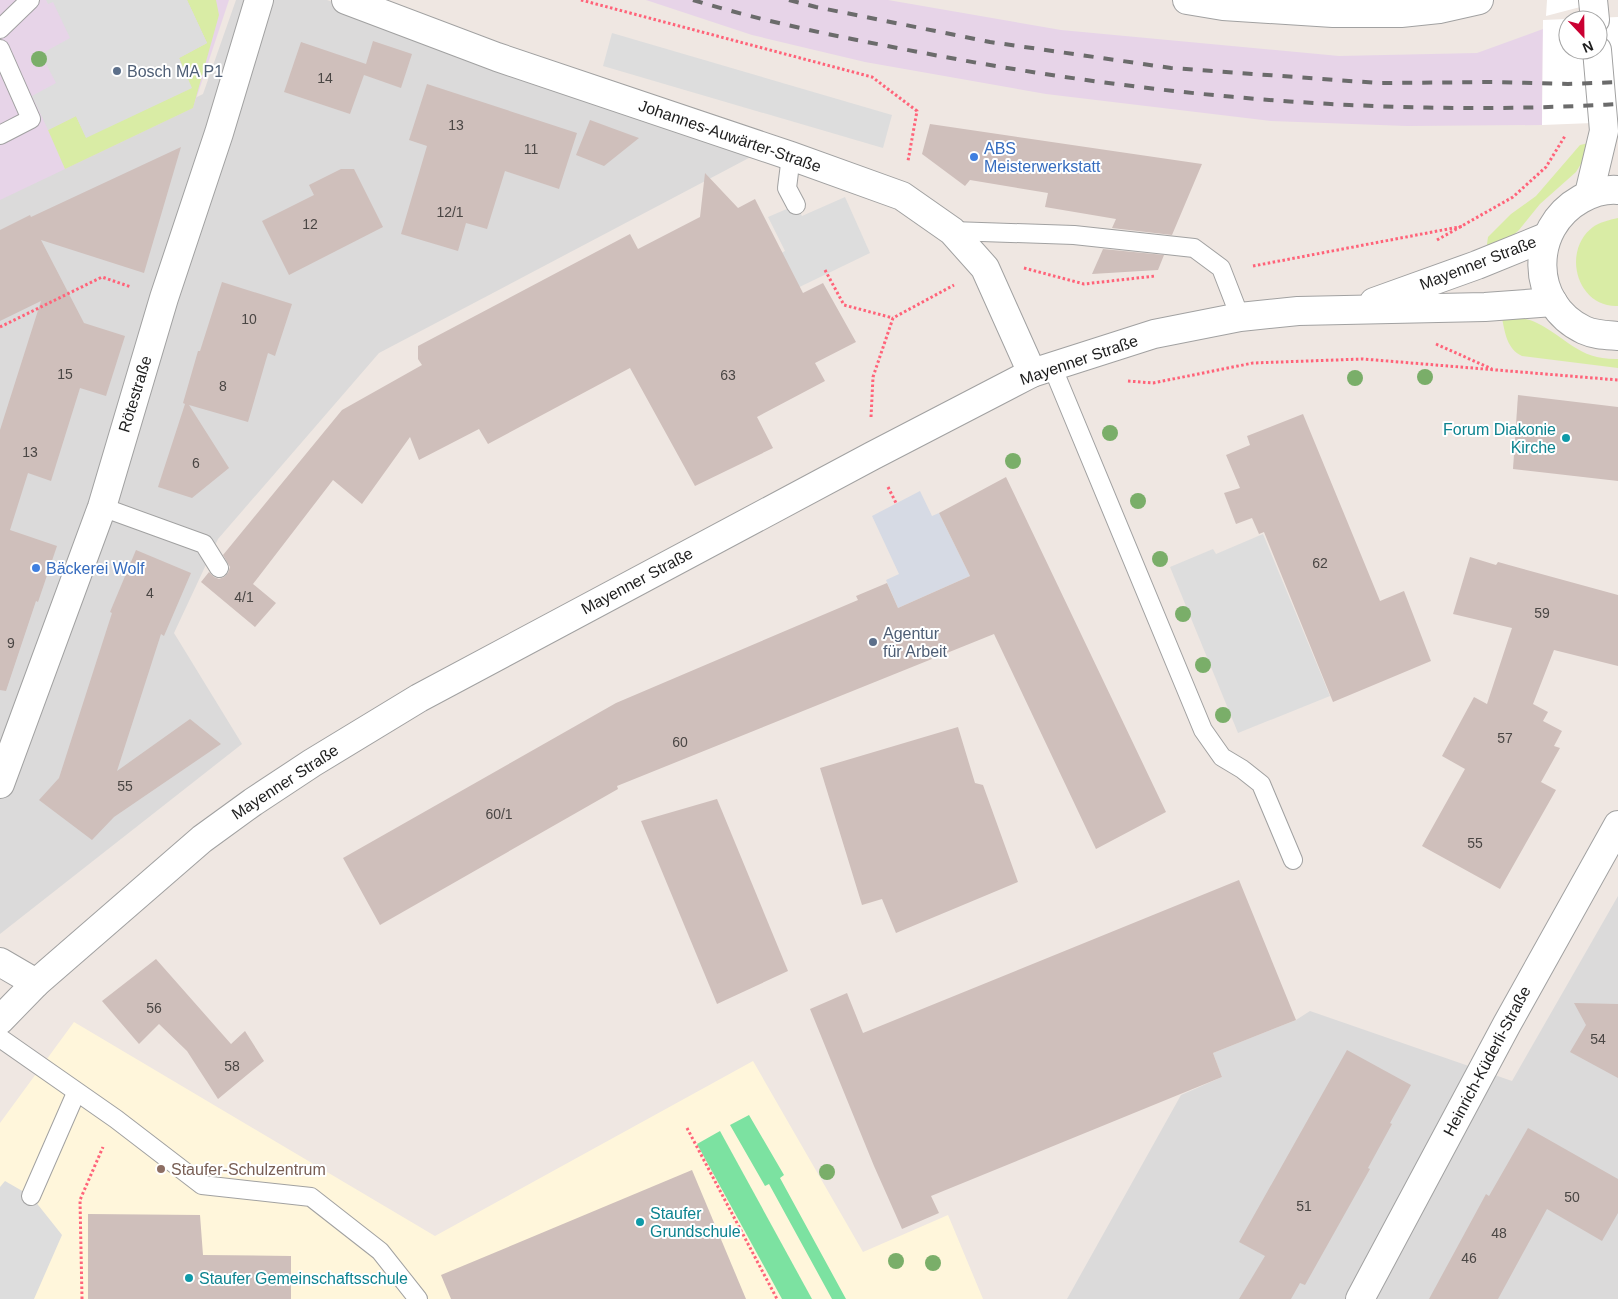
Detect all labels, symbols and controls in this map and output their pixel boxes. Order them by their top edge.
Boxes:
north arrow [1558,10,1608,60]
text: N [1580,38,1596,56]
place label: Bosch MA P1 [127,63,223,80]
marker: Bosch MA P1 [111,65,123,77]
house number: 14 [317,70,333,86]
street label: Johannes-Auwärter-Straße [636,97,824,175]
house number: 13 [448,117,464,133]
place label: ABS Meisterwerkstatt [984,140,1101,175]
house number: 11 [524,141,538,157]
marker: ABS Meisterwerkstatt [968,151,980,163]
house number: 12/1 [436,204,464,220]
house number: 12 [302,216,318,232]
street label: Mayenner Straße [1417,233,1539,293]
house number: 10 [241,311,257,327]
street label: Mayenner Straße [1018,332,1140,388]
street label: Rötestraße [115,354,155,434]
house number: 15 [57,366,73,382]
house number: 63 [720,367,736,383]
house number: 8 [219,378,227,394]
place label: Forum Diakonie Kirche [1443,421,1556,456]
marker: Forum Diakonie Kirche [1560,432,1572,444]
house number: 13 [22,444,38,460]
house number: 6 [192,455,200,471]
street label: Mayenner Straße [578,544,696,618]
house number: 62 [1312,555,1328,571]
place label: Bäckerei Wolf [46,560,145,577]
marker: Bäckerei Wolf [30,562,42,574]
house number: 4 [146,585,154,601]
house number: 4/1 [234,589,254,605]
house number: 59 [1534,605,1550,621]
place label: Agentur für Arbeit [883,625,948,660]
house number: 9 [7,635,15,651]
marker: Agentur für Arbeit [867,636,879,648]
house number: 57 [1497,730,1513,746]
house number: 60 [672,734,688,750]
street label: Mayenner Straße [229,741,342,823]
house number: 55 [117,778,133,794]
house number: 60/1 [485,806,513,822]
house number: 55 [1467,835,1483,851]
street label: Heinrich-Küderli-Straße [1440,983,1534,1139]
house number: 56 [146,1000,162,1016]
house number: 54 [1590,1031,1606,1047]
house number: 58 [224,1058,240,1074]
place label: Staufer-Schulzentrum [171,1161,326,1178]
marker: Staufer-Schulzentrum [155,1163,167,1175]
house number: 50 [1564,1189,1580,1205]
house number: 51 [1296,1198,1312,1214]
place label: Staufer Grundschule [650,1205,741,1240]
marker: Staufer Grundschule [634,1216,646,1228]
house number: 48 [1491,1225,1507,1241]
house number: 46 [1461,1250,1477,1266]
place label: Staufer Gemeinschaftsschule [199,1270,408,1287]
marker: Staufer Gemeinschaftsschule [183,1272,195,1284]

